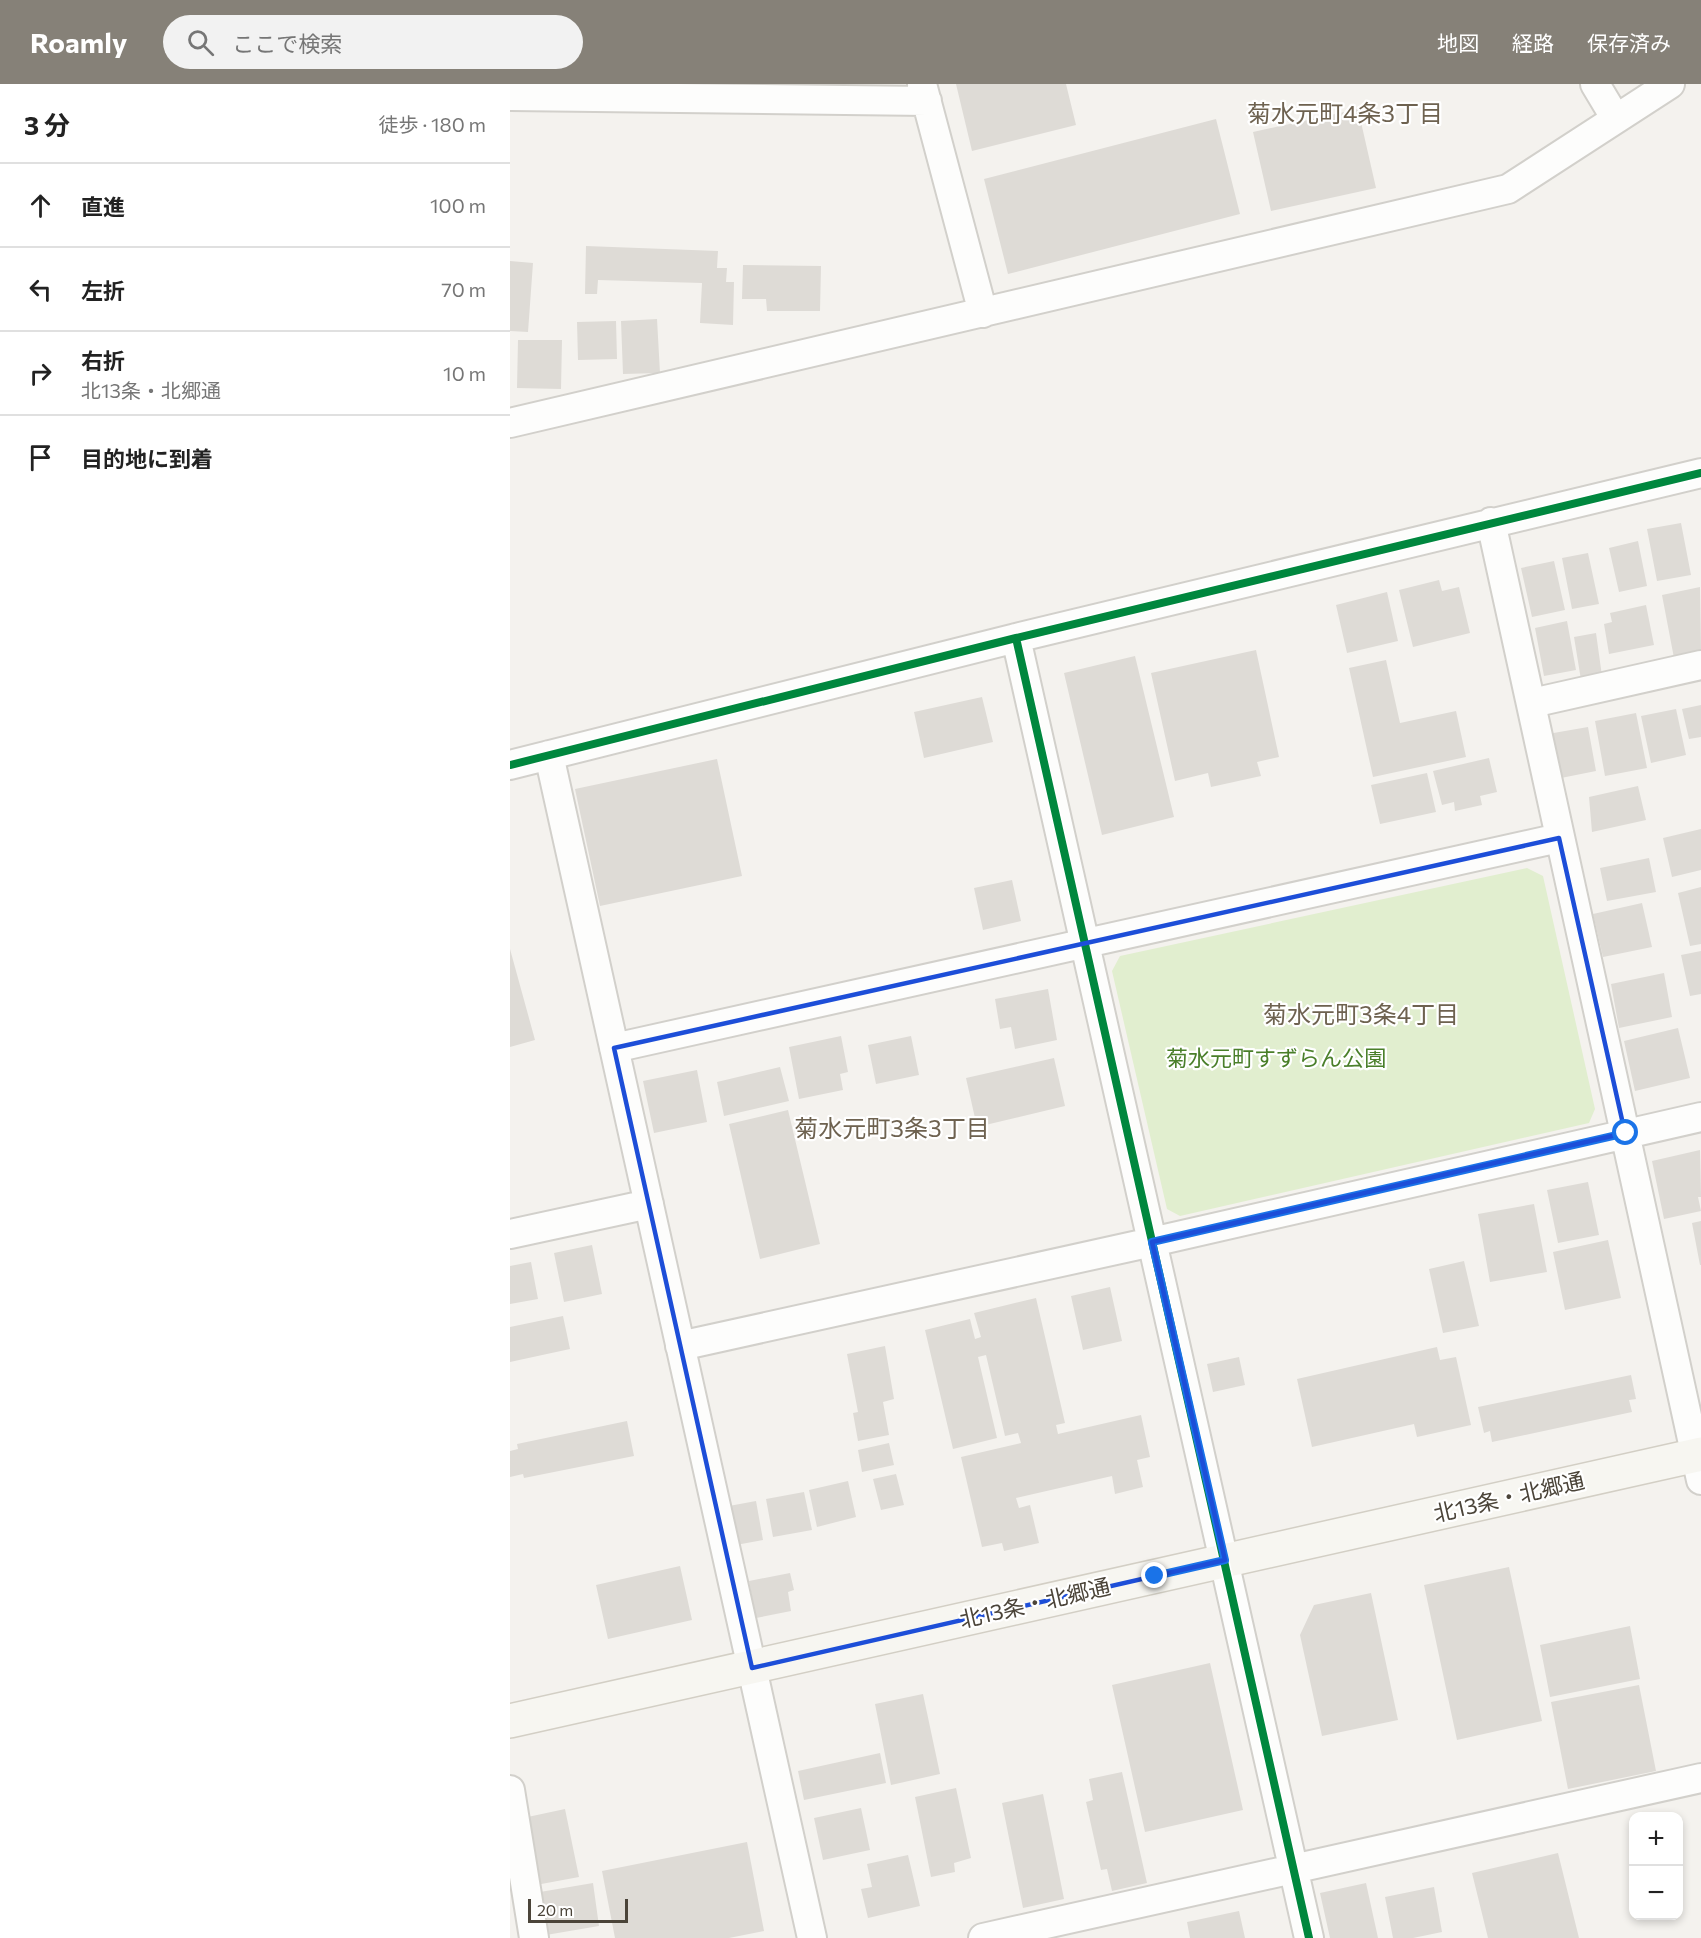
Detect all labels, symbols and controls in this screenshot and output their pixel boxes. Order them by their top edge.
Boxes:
search box [163,15,583,69]
text: Roamly [30,25,127,59]
icon: search [184,26,217,59]
text: ここで検索 [232,30,342,57]
text: 地図 [1437,30,1479,55]
text: 経路 [1512,30,1554,55]
text: 保存済み [1587,30,1671,55]
district label: 菊水元町4条3丁目 [1247,98,1443,127]
text: 3 分 [24,109,70,140]
text: 徒歩 · 180 m [379,112,486,136]
icon: ahead [24,189,57,222]
text: 直進 [81,193,125,220]
text: 100 m [430,193,486,217]
icon: left [24,273,57,306]
text: 左折 [81,277,125,304]
text: 70 m [441,277,486,301]
text: 右折 [81,347,125,374]
icon: right [24,357,57,390]
text: 10 m [443,361,486,385]
text: 北13条・北郷通 [81,378,221,402]
icon: arrive [24,441,57,474]
text: 目的地に到着 [81,445,213,472]
district label: 菊水元町3条4丁目 [1263,999,1459,1028]
park label: 菊水元町すずらん公園 [1166,1044,1386,1071]
district label: 菊水元町3条3丁目 [794,1113,990,1142]
route start [1612,1119,1638,1145]
street label: 北13条・北郷通 [1431,1466,1587,1527]
route end [1141,1562,1167,1588]
street label: 北13条・北郷通 [957,1572,1113,1633]
map controls [1629,1812,1683,1920]
button: + [1629,1812,1683,1866]
button: − [1629,1866,1683,1920]
scale bar [528,1896,628,1924]
text: 20 m [537,1900,573,1919]

